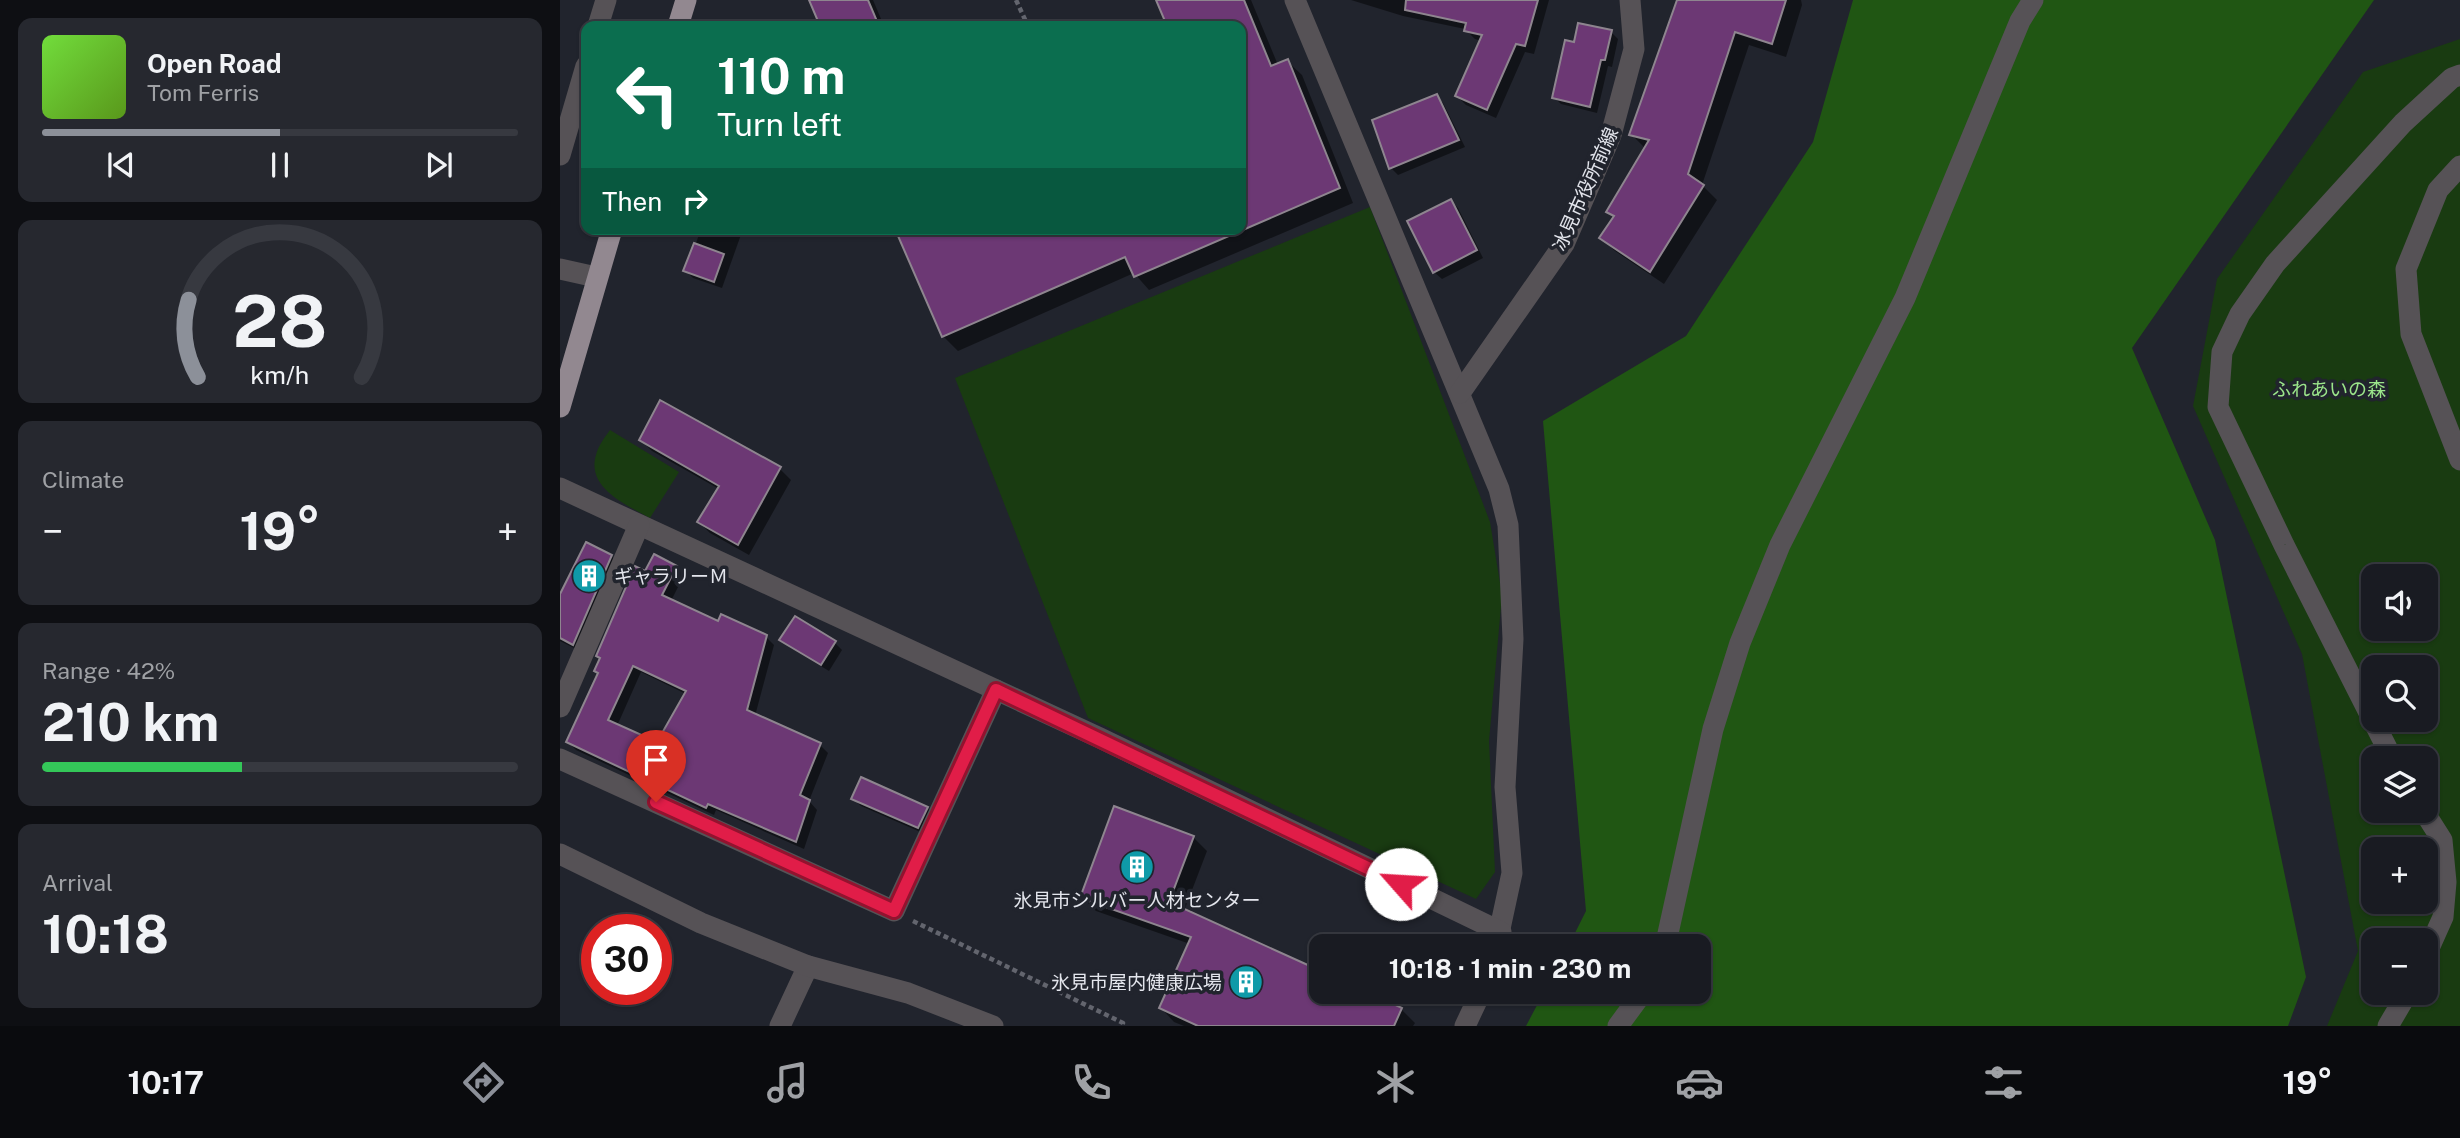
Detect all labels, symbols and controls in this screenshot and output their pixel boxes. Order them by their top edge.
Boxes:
text: 110 m [717,47,845,105]
text: Open Road [147,48,282,79]
icon: left [602,49,693,140]
text: Tom Ferris [147,79,259,106]
text: Turn left [717,106,842,143]
street label: 冰見市役所前線 [1548,124,1622,254]
icon: previous [102,146,140,184]
icon: pause [261,146,299,184]
icon: next [420,146,458,184]
icon: right [676,182,714,220]
text: Then [602,186,662,217]
text: 28 [232,279,328,364]
text: km/h [251,360,309,390]
park label: ふれあいの森 [2272,378,2386,400]
text: Climate [42,466,124,493]
text: 19° [239,501,321,562]
text: − [42,509,63,554]
text: + [497,509,518,554]
building icon: ギャラリーＭ [570,557,608,595]
map controls [2361,564,2438,1005]
button: sound [2361,564,2438,641]
place label: ギャラリーＭ [614,565,728,587]
button: search [2361,655,2438,732]
text: Range · 42% [42,657,175,684]
text: 210 km [42,692,219,753]
pin [626,730,686,802]
icon: arrive [637,741,675,779]
button: layers [2361,746,2438,823]
button: + [2361,837,2438,914]
position arrow [1364,847,1438,921]
building icon: 氷見市シルバー人材センター [1118,848,1156,886]
text: Arrival [42,869,113,896]
place label: 氷見市シルバー人材センター [1013,889,1261,911]
text: 10:18 [42,904,169,965]
speed limit sign: 30 [581,914,672,1005]
button: − [2361,928,2438,1005]
text: 10:18 · 1 min · 230 m [1389,953,1631,984]
building icon: 氷見市屋内健康広場 [1227,963,1265,1001]
place label: 氷見市屋内健康広場 [1051,971,1222,993]
icon: directions [459,1058,508,1107]
icon: music [763,1058,812,1107]
icon: phone [1067,1058,1116,1107]
icon: climate [1371,1058,1420,1107]
icon: car [1675,1058,1724,1107]
icon: filters [1979,1058,2028,1107]
text: 10:17 [127,1064,204,1101]
text: 19° [2282,1064,2332,1101]

